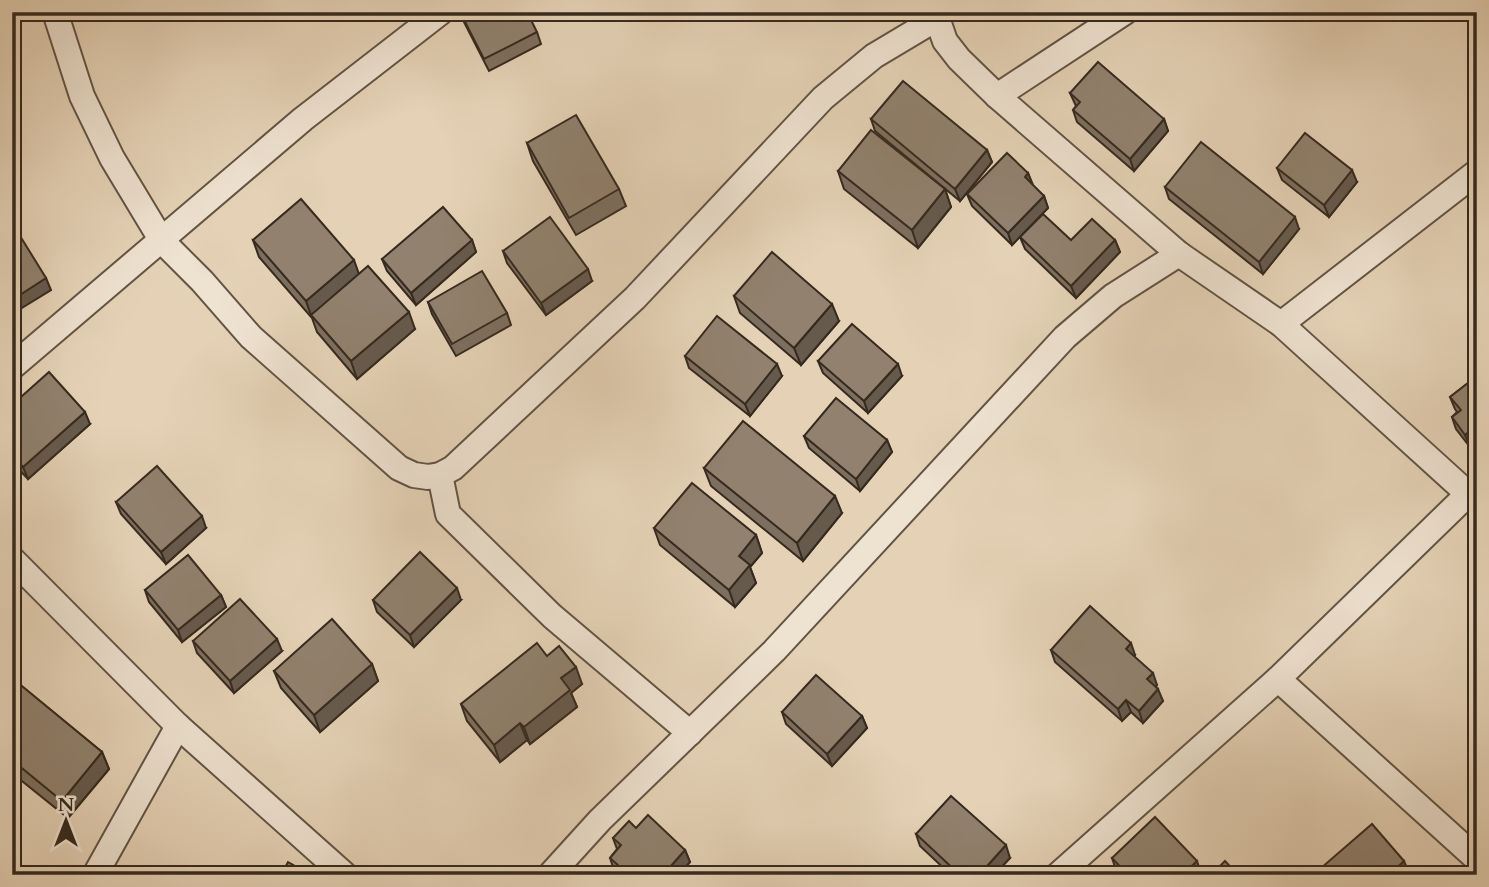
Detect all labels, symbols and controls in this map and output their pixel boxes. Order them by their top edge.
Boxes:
north arrow [32,786,102,856]
text: N [58,792,75,818]

